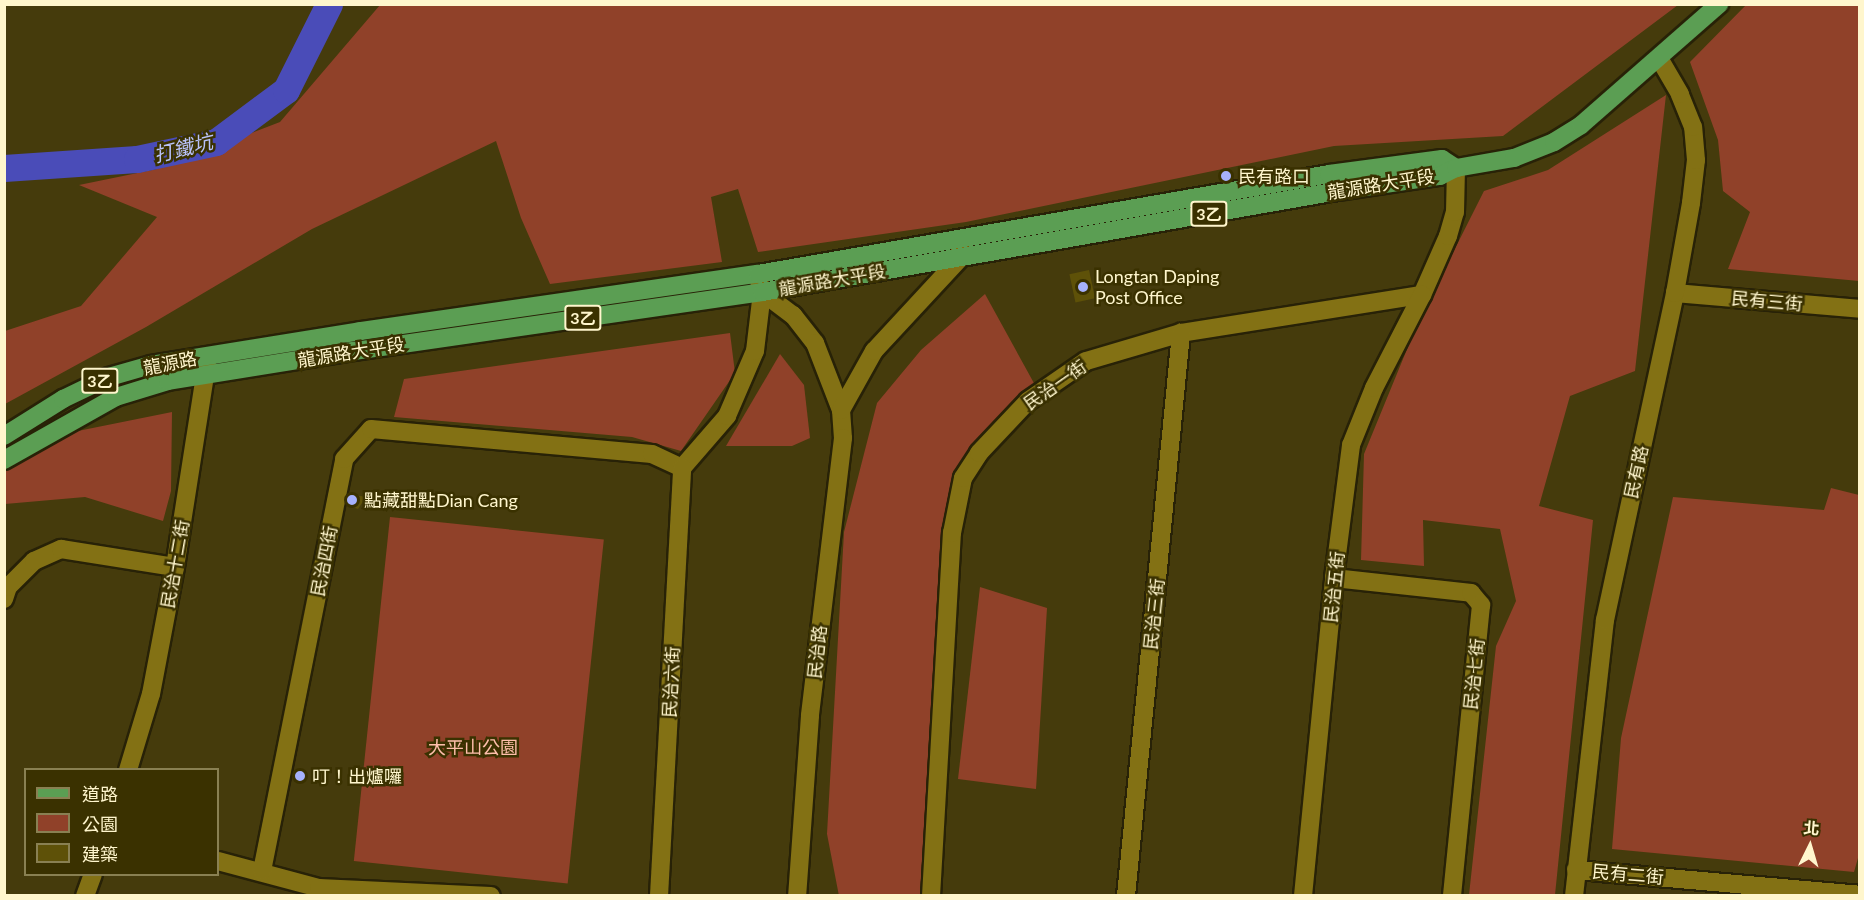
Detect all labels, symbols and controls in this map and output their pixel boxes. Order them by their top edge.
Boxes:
water label: 打鐵坑 [151,129,215,167]
place label: 民有路口 [1238,165,1310,187]
street label: 龍源路大平段 [1326,165,1436,203]
marker: 民有路口 [1219,169,1233,183]
road number: 3乙 [1190,201,1228,227]
street label: 龍源路大平段 [777,260,887,300]
place label: Longtan Daping Post Office [1095,266,1219,308]
marker: Longtan Daping Post Office [1076,280,1090,294]
street label: 民有三街 [1730,287,1804,315]
road number: 3乙 [564,305,602,331]
street label: 龍源路大平段 [296,333,406,371]
street label: 龍源路 [141,347,199,379]
street label: 民治一街 [1019,356,1091,414]
road number: 3乙 [80,368,120,394]
street label: 民有路 [1620,443,1652,501]
place label: 點藏甜點Dian Cang [364,489,518,511]
marker: 點藏甜點Dian Cang [345,493,359,507]
street label: 民治十二街 [157,518,193,610]
street label: 民治四街 [307,524,341,598]
street label: 民治五街 [1319,550,1349,624]
street label: 民治三街 [1139,577,1169,651]
street label: 民治路 [803,624,831,680]
street label: 民治七街 [1459,637,1489,711]
street label: 民治六街 [658,645,684,719]
park label: 大平山公園 [428,736,518,758]
place label: 叮！出爐囉 [312,765,402,787]
legend [24,768,219,876]
marker: 叮！出爐囉 [293,769,307,783]
text: 道路 [82,783,118,805]
text: 公園 [82,813,118,835]
north arrow [1780,816,1840,876]
text: 北 [1803,817,1820,838]
text: 建築 [82,843,118,865]
street label: 民有二街 [1591,860,1665,888]

